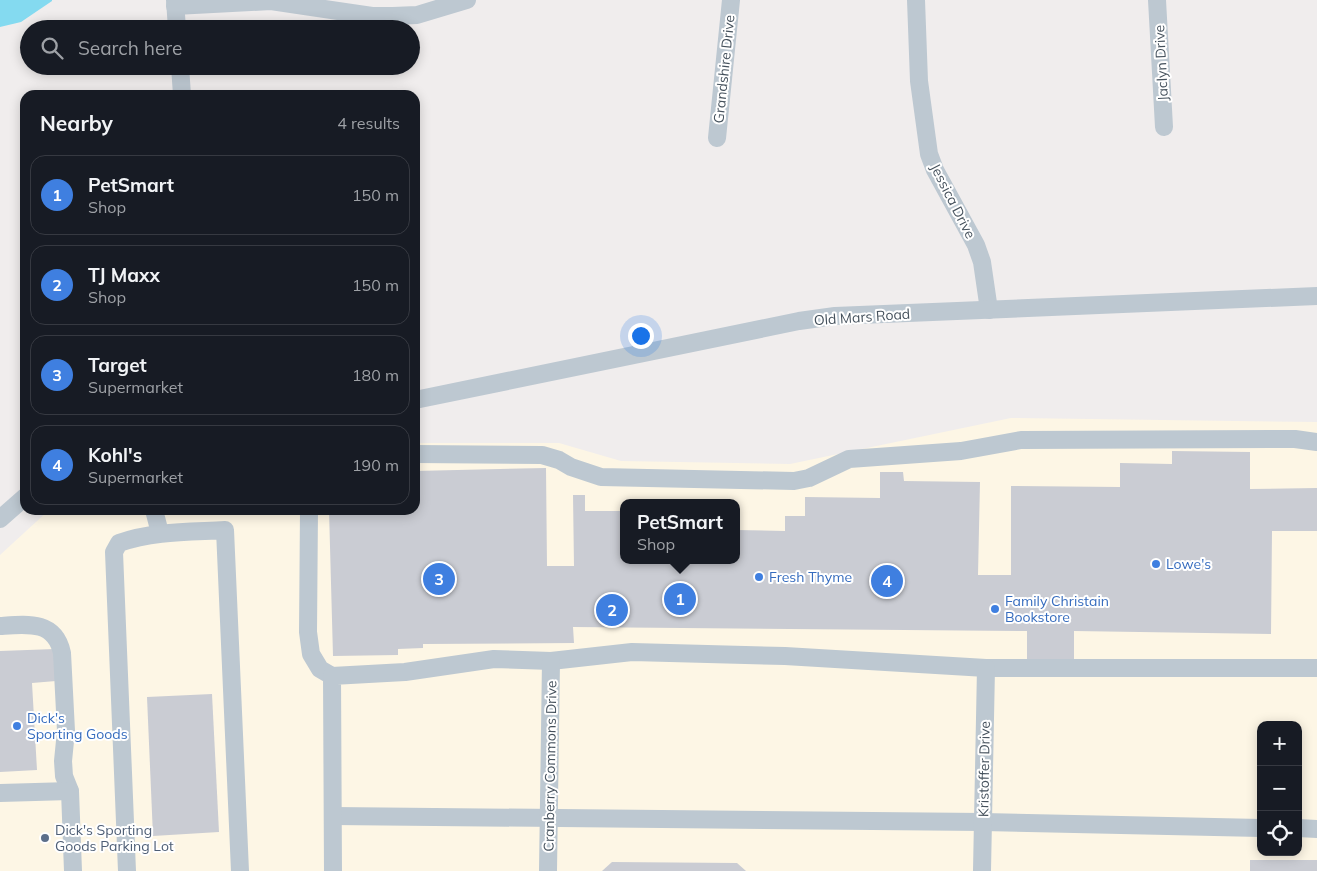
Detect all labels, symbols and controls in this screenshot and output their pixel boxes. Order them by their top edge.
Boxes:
street label: Grandshire Drive [709,14,739,124]
search box [20,20,420,75]
street label: Jaclyn Drive [1150,24,1172,102]
icon: search [38,34,66,62]
text: Search here [78,36,182,60]
text: Nearby [40,110,113,136]
text: 4 results [337,113,400,133]
street label: Jessica Drive [926,160,980,242]
text: PetSmart [88,173,174,197]
text: 1 [52,185,62,205]
text: 150 m [352,185,399,205]
text: Shop [88,197,126,217]
text: TJ Maxx [88,263,160,287]
text: 2 [52,275,62,295]
text: 150 m [352,275,399,295]
text: Shop [88,287,126,307]
street label: Old Mars Road [813,305,911,329]
your location [628,323,654,349]
text: Target [88,353,147,377]
text: 3 [52,365,62,385]
text: 180 m [352,365,399,385]
text: Supermarket [88,377,183,397]
text: Kohl's [88,443,142,467]
text: 4 [52,455,62,475]
text: 190 m [352,455,399,475]
text: Supermarket [88,467,183,487]
popup [620,499,740,564]
text: PetSmart [637,510,723,534]
text: Shop [637,534,675,554]
place label: Lowe's [1166,555,1211,573]
marker: Lowe's [1150,558,1162,570]
pin: 3 [423,560,455,598]
pin: 4 [871,562,903,600]
place label: Fresh Thyme [769,568,852,586]
marker: Fresh Thyme [753,571,765,583]
pin: 1 [664,580,696,618]
pin: 2 [596,591,628,629]
place label: Family Christain Bookstore [1005,592,1109,626]
marker: Family Christain Bookstore [989,603,1001,615]
street label: Cranberry Commons Drive [540,680,560,852]
place label: Dick's Sporting Goods [27,709,128,743]
marker: Dick's Sporting Goods [11,720,23,732]
street label: Kristoffer Drive [974,721,994,817]
map controls [1257,721,1302,856]
button: + [1257,721,1302,766]
button: − [1257,766,1302,811]
button: locate [1257,811,1302,856]
place label: Dick's Sporting Goods Parking Lot [55,821,174,855]
marker: Dick's Sporting Goods Parking Lot [39,832,51,844]

